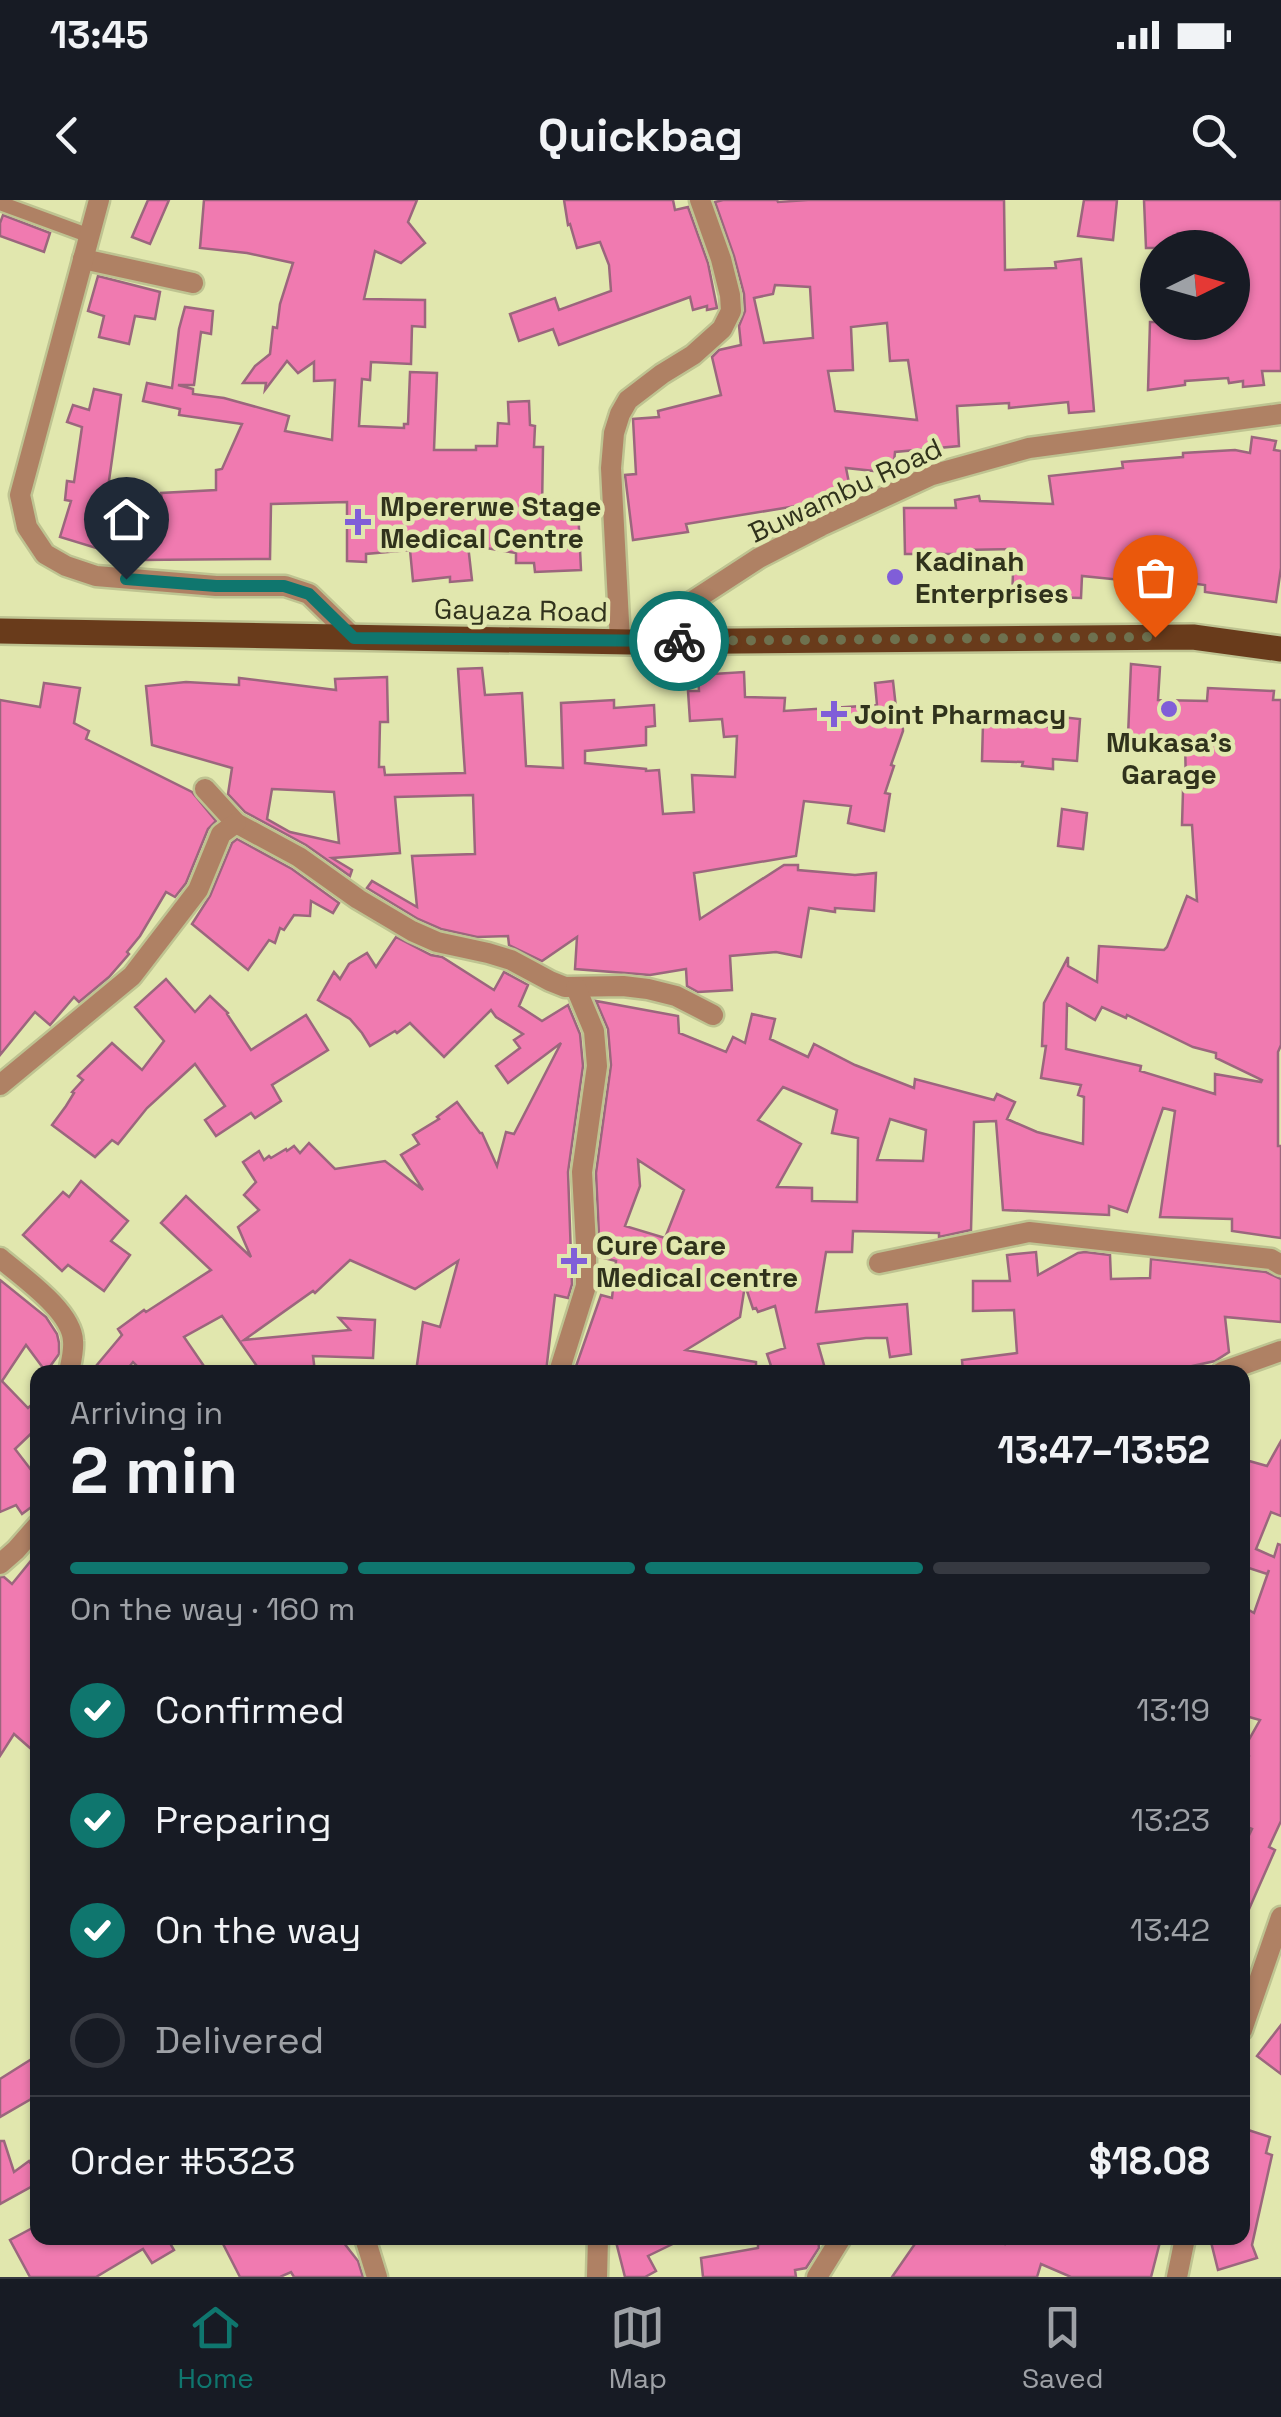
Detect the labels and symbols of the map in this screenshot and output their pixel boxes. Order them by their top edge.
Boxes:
north arrow [1140,230,1250,340]
street label: Buwambu Road [743,429,947,551]
pin [84,477,169,580]
place label: Mpererwe Stage Medical Centre [380,488,601,556]
marker: Mpererwe Stage Medical Centre [345,509,371,535]
pin [1113,535,1198,638]
place label: Kadinah Enterprises [915,543,1069,611]
marker: Kadinah Enterprises [884,566,906,588]
street label: Gayaza Road [434,590,608,630]
courier [629,591,729,691]
place label: Joint Pharmacy [854,696,1066,732]
marker: Mukasa's Garage [1158,698,1180,720]
marker: Joint Pharmacy [823,703,845,725]
place label: Mukasa's Garage [1106,724,1232,792]
place label: Cure Care Medical centre [596,1227,798,1295]
marker: Cure Care Medical centre [561,1248,587,1274]

